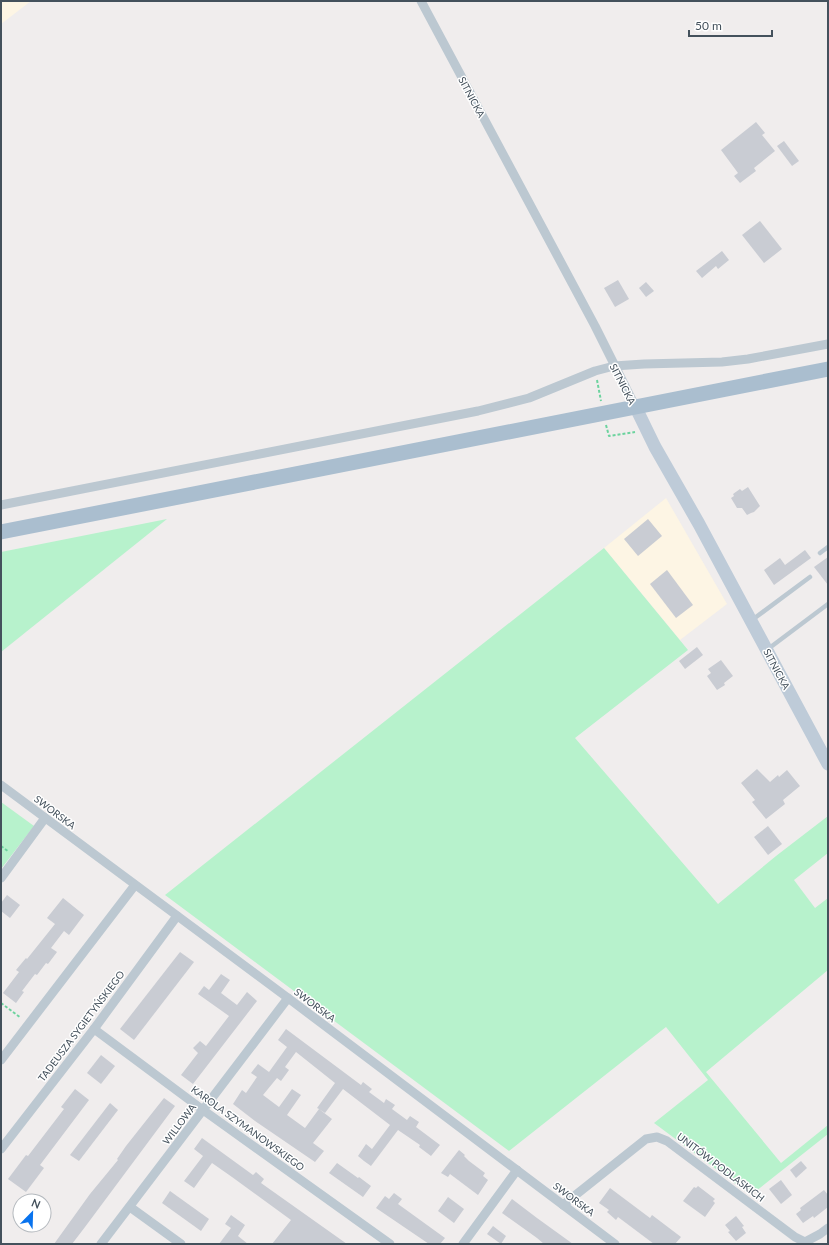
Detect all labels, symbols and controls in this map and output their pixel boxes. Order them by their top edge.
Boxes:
scale bar [689,12,772,38]
text: 50 m [695,18,722,33]
street label: SITNICKA [456,74,488,120]
street label: SITNICKA [608,361,639,407]
street label: SITNICKA [761,646,793,692]
street label: SWORSKA [32,793,78,832]
street label: TADEUSZA SYGIETYŃSKIEGO [35,968,127,1084]
street label: SWORSKA [292,986,338,1025]
street label: KAROLA SZYMANOWSKIEGO [189,1083,307,1173]
street label: WILLOWA [160,1101,198,1147]
street label: UNITÓW PODLASKICH [675,1130,767,1204]
street label: SWORSKA [551,1180,597,1219]
north arrow [12,1193,52,1233]
text: N [30,1196,43,1211]

